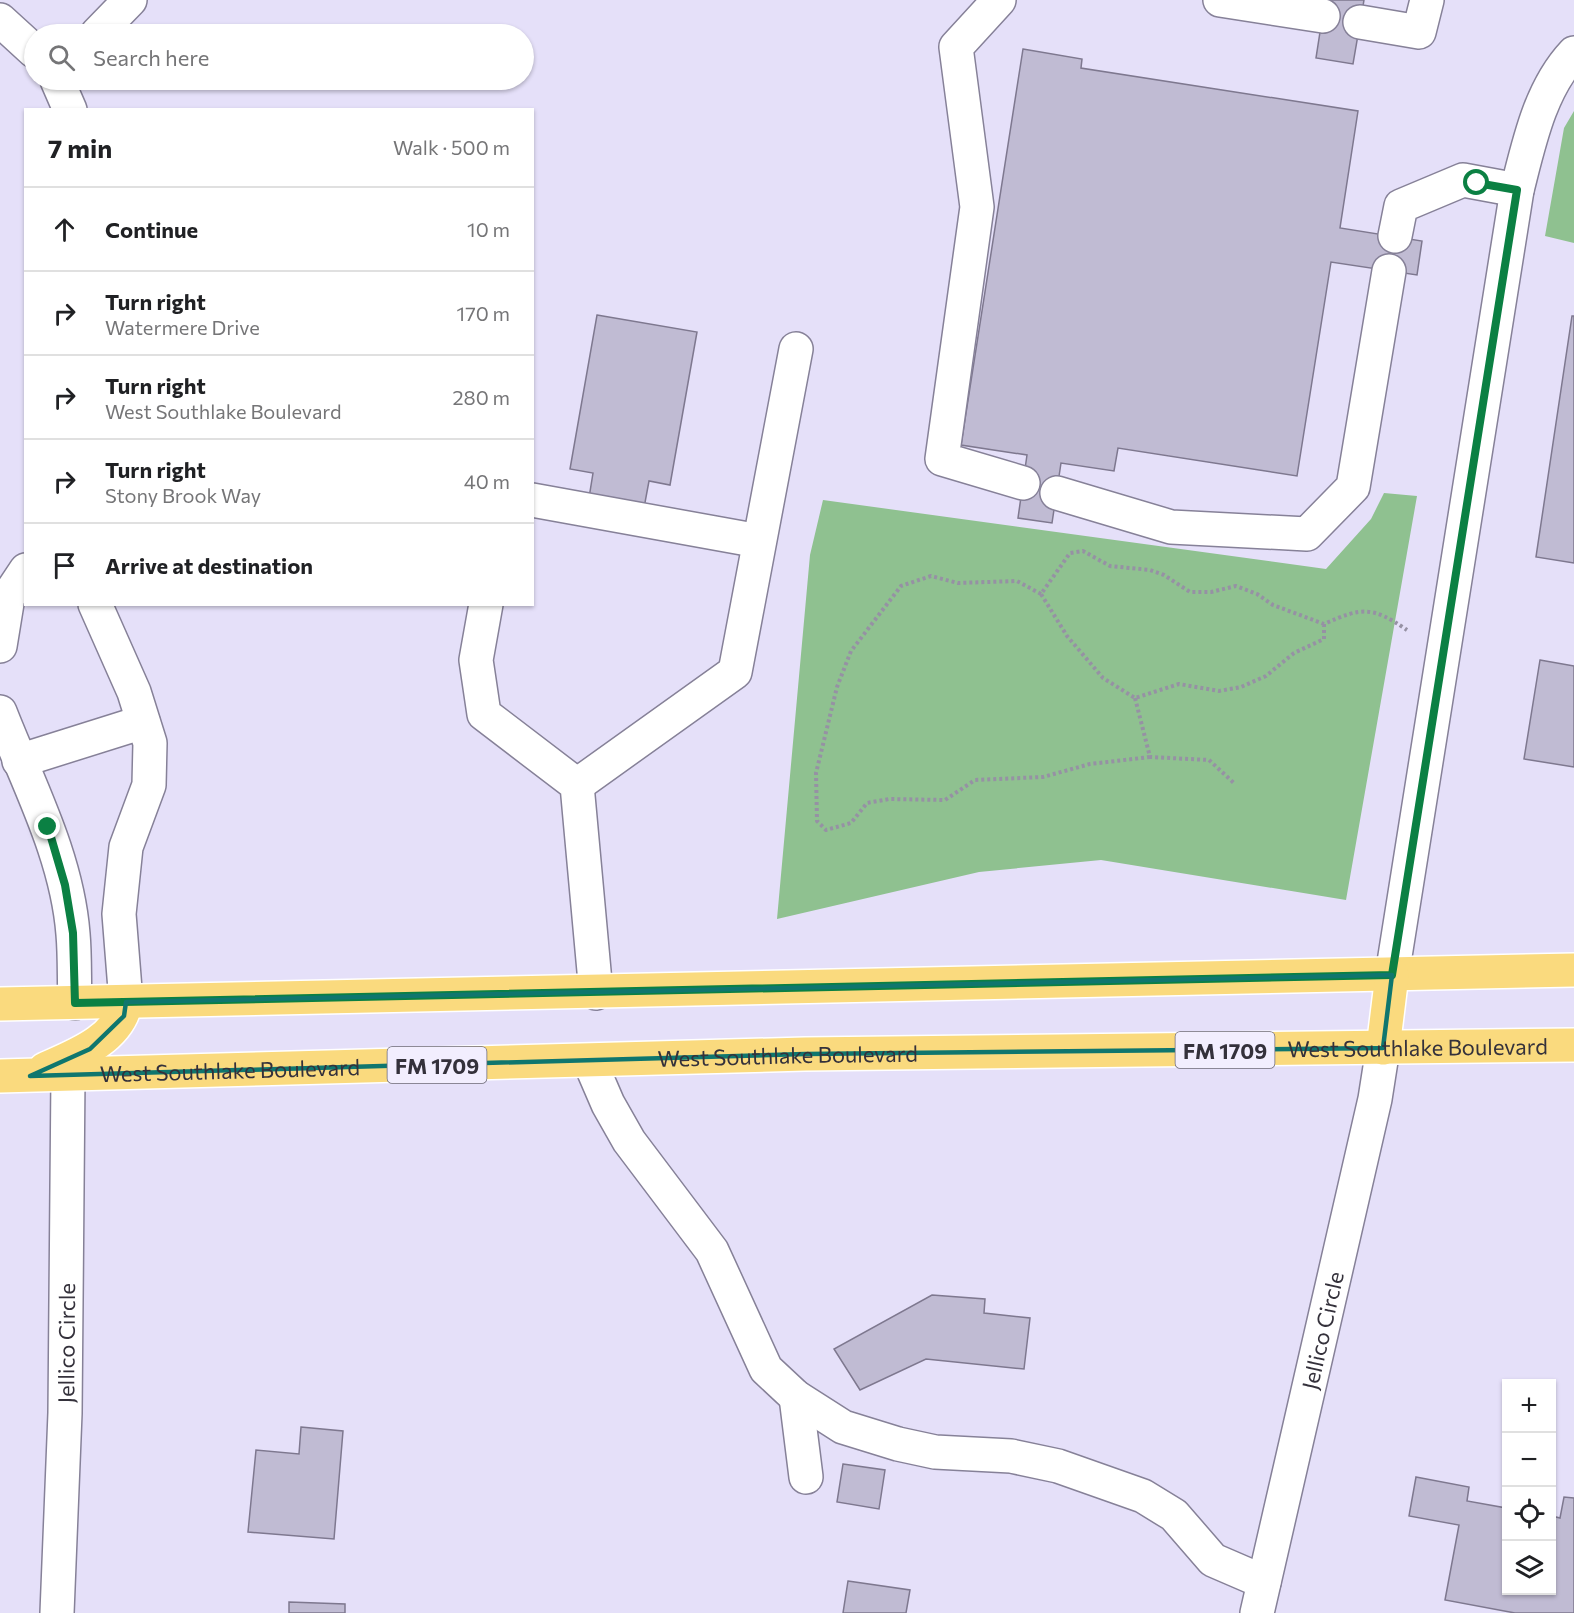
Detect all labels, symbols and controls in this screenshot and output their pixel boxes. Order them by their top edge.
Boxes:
search box [24,24,534,90]
icon: search [45,41,78,74]
text: Search here [93,44,209,71]
text: 7 min [48,132,112,163]
text: Walk · 500 m [393,135,510,159]
route start [1463,169,1489,195]
icon: ahead [48,213,81,246]
text: Continue [105,216,198,243]
text: 10 m [467,217,510,241]
text: Turn right [105,288,206,315]
icon: right [48,297,81,330]
text: 170 m [457,301,510,325]
text: Watermere Drive [105,315,260,339]
text: Turn right [105,372,206,399]
icon: right [48,381,81,414]
text: 280 m [452,385,510,409]
text: West Southlake Boulevard [105,399,342,423]
text: Turn right [105,456,206,483]
icon: right [48,465,81,498]
text: 40 m [464,469,510,493]
text: Stony Brook Way [105,483,261,507]
icon: arrive [48,549,81,582]
text: Arrive at destination [105,552,313,579]
route end [34,813,60,839]
road number: FM 1709 [1176,1032,1274,1068]
street label: West Southlake Boulevard [1287,1032,1548,1062]
street label: West Southlake Boulevard [657,1039,918,1072]
road number: FM 1709 [388,1047,486,1083]
street label: West Southlake Boulevard [99,1053,360,1087]
street label: Jellico Circle [1295,1269,1349,1392]
street label: Jellico Circle [52,1283,80,1403]
map controls [1502,1379,1556,1595]
button: + [1502,1379,1556,1433]
button: − [1502,1433,1556,1487]
button: locate [1502,1487,1556,1541]
button: layers [1502,1541,1556,1595]

